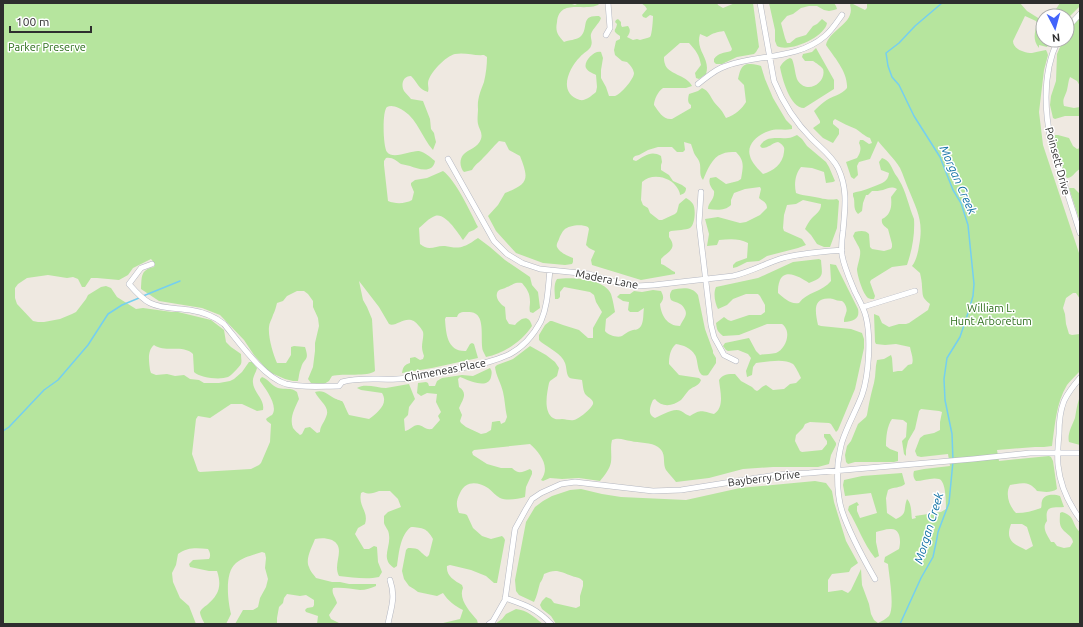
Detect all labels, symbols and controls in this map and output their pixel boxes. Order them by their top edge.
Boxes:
scale bar [10,8,91,34]
north arrow [1035,8,1075,48]
text: 100 m [16,15,49,28]
text: N [1051,32,1061,44]
park label: Parker Preserve [8,41,86,53]
street label: Poinsett Drive [1043,126,1073,196]
water label: Morgan Creek [937,143,980,217]
street label: Madera Lane [575,267,639,291]
park label: William L. Hunt Arboretum [950,302,1032,327]
street label: Chimeneas Place [403,356,487,384]
street label: Bayberry Drive [727,468,801,488]
water label: Morgan Creek [911,490,946,565]

